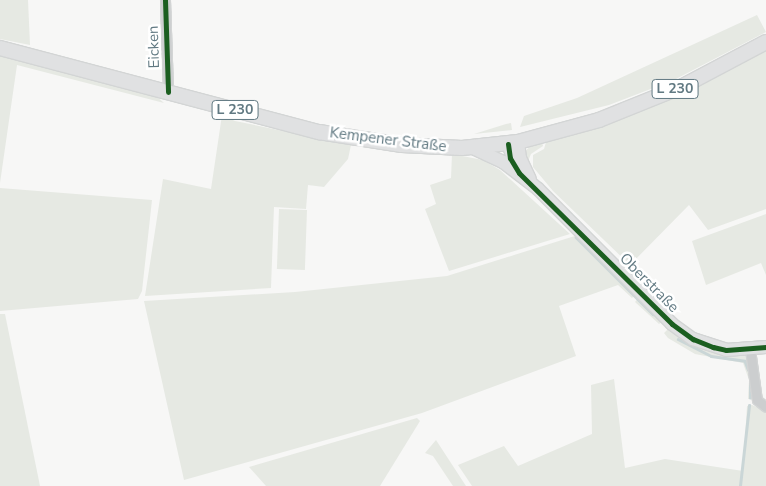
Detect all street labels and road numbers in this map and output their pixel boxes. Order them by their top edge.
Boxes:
street label: Eicken [144,25,164,69]
road number: L 230 [651,78,699,100]
road number: L 230 [211,98,259,122]
street label: Kempener Straße [329,124,447,156]
street label: Oberstraße [616,250,682,316]

